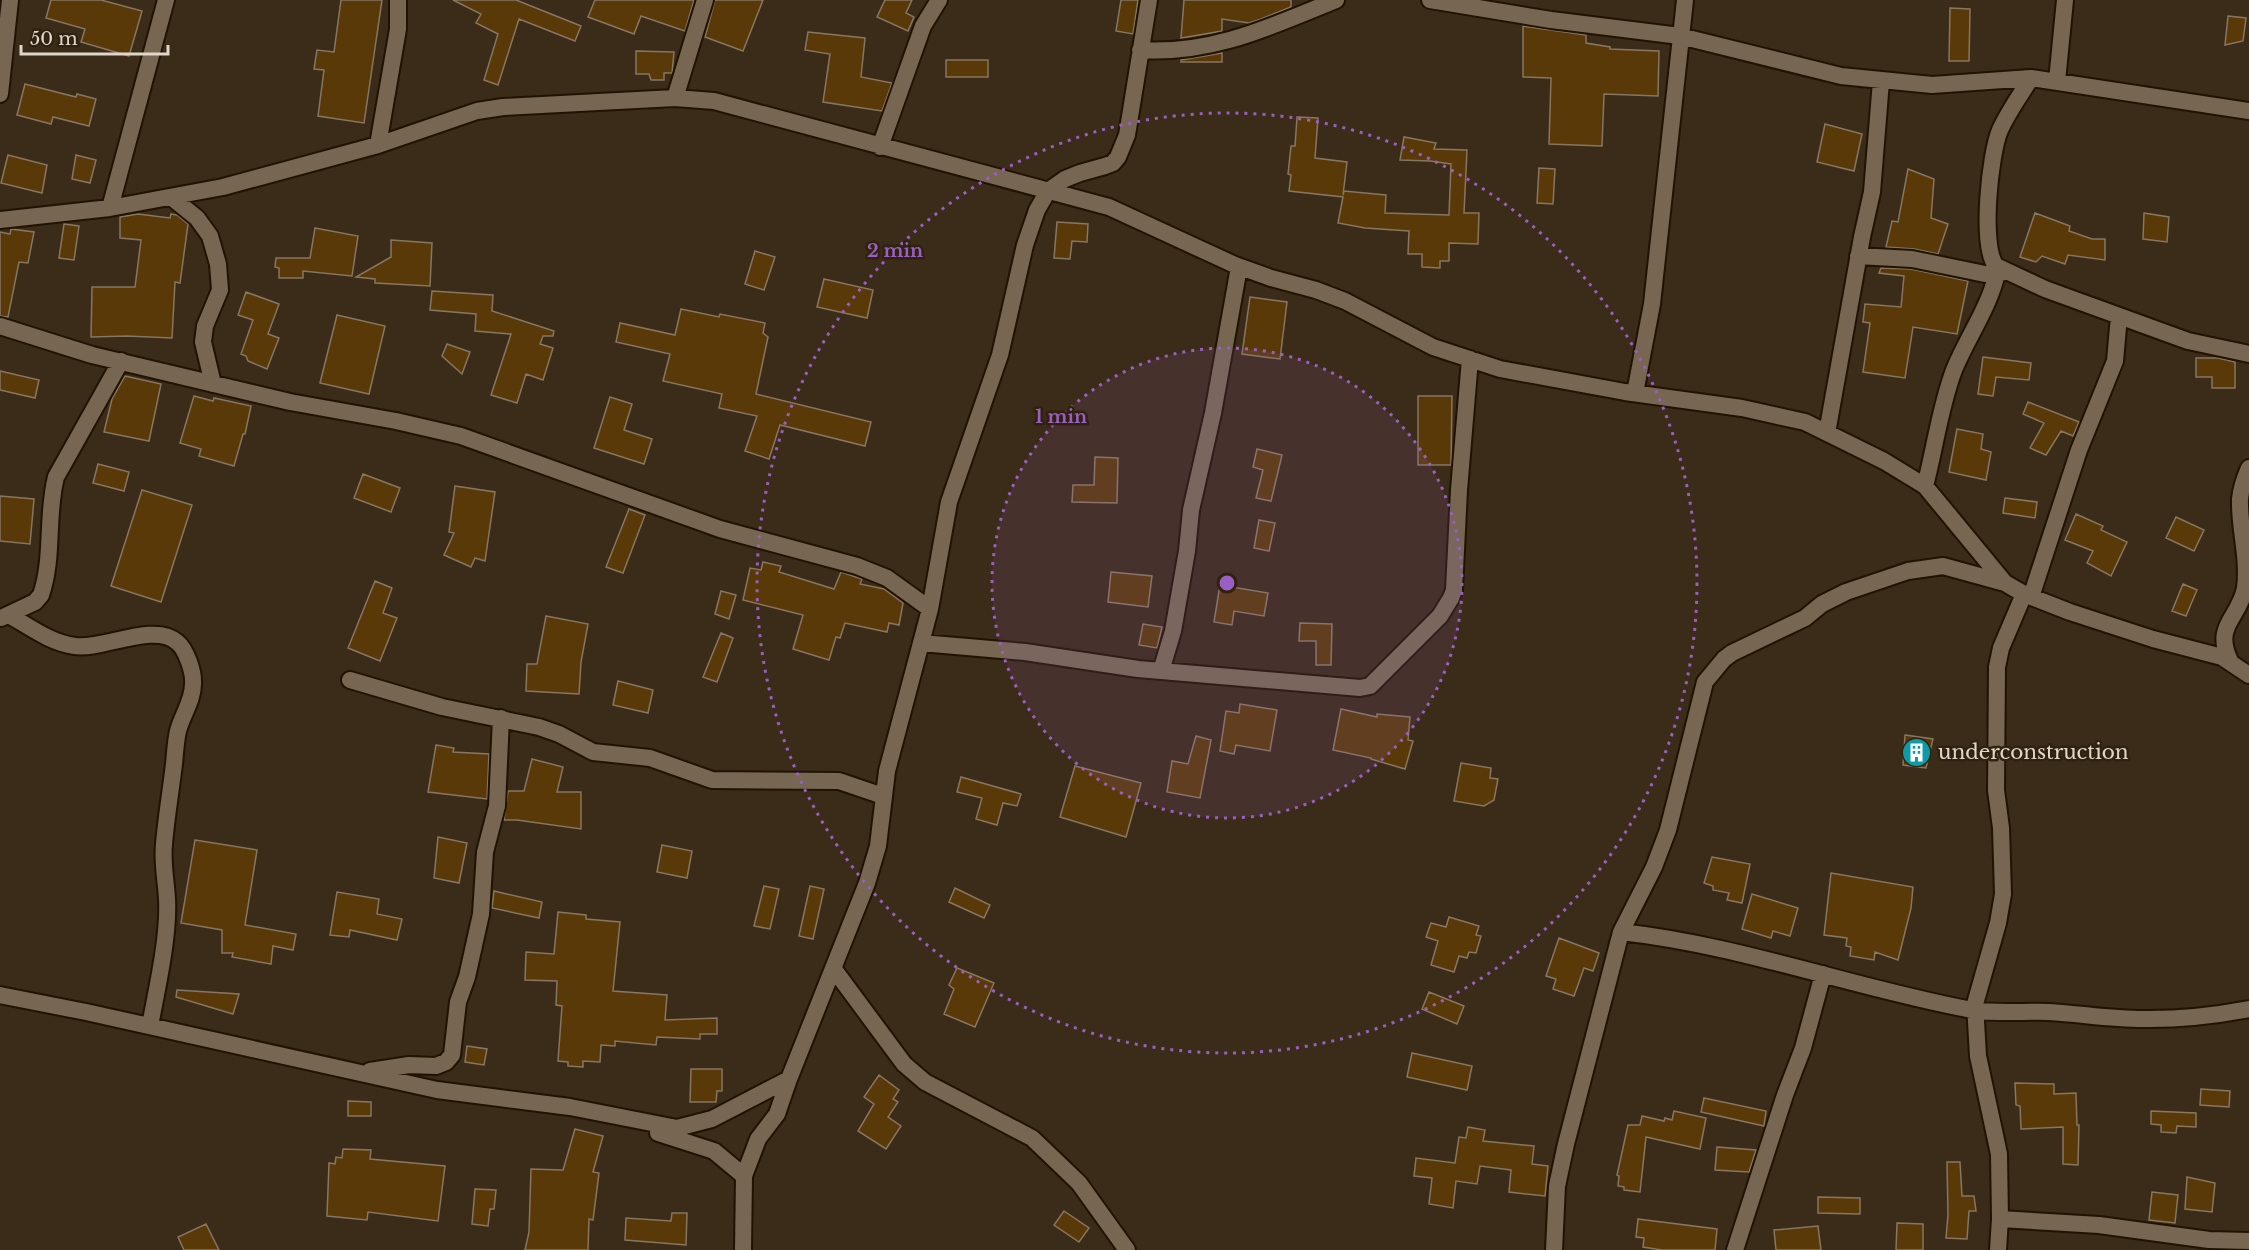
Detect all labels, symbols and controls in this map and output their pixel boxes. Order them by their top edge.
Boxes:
scale bar [21,18,168,56]
text: 50 m [30,28,78,50]
text: 2 min [867,240,923,262]
text: 1 min [1035,406,1087,428]
centre of rings [1217,573,1237,593]
building icon: underconstruction [1901,736,1933,768]
place label: underconstruction [1938,740,2129,764]

